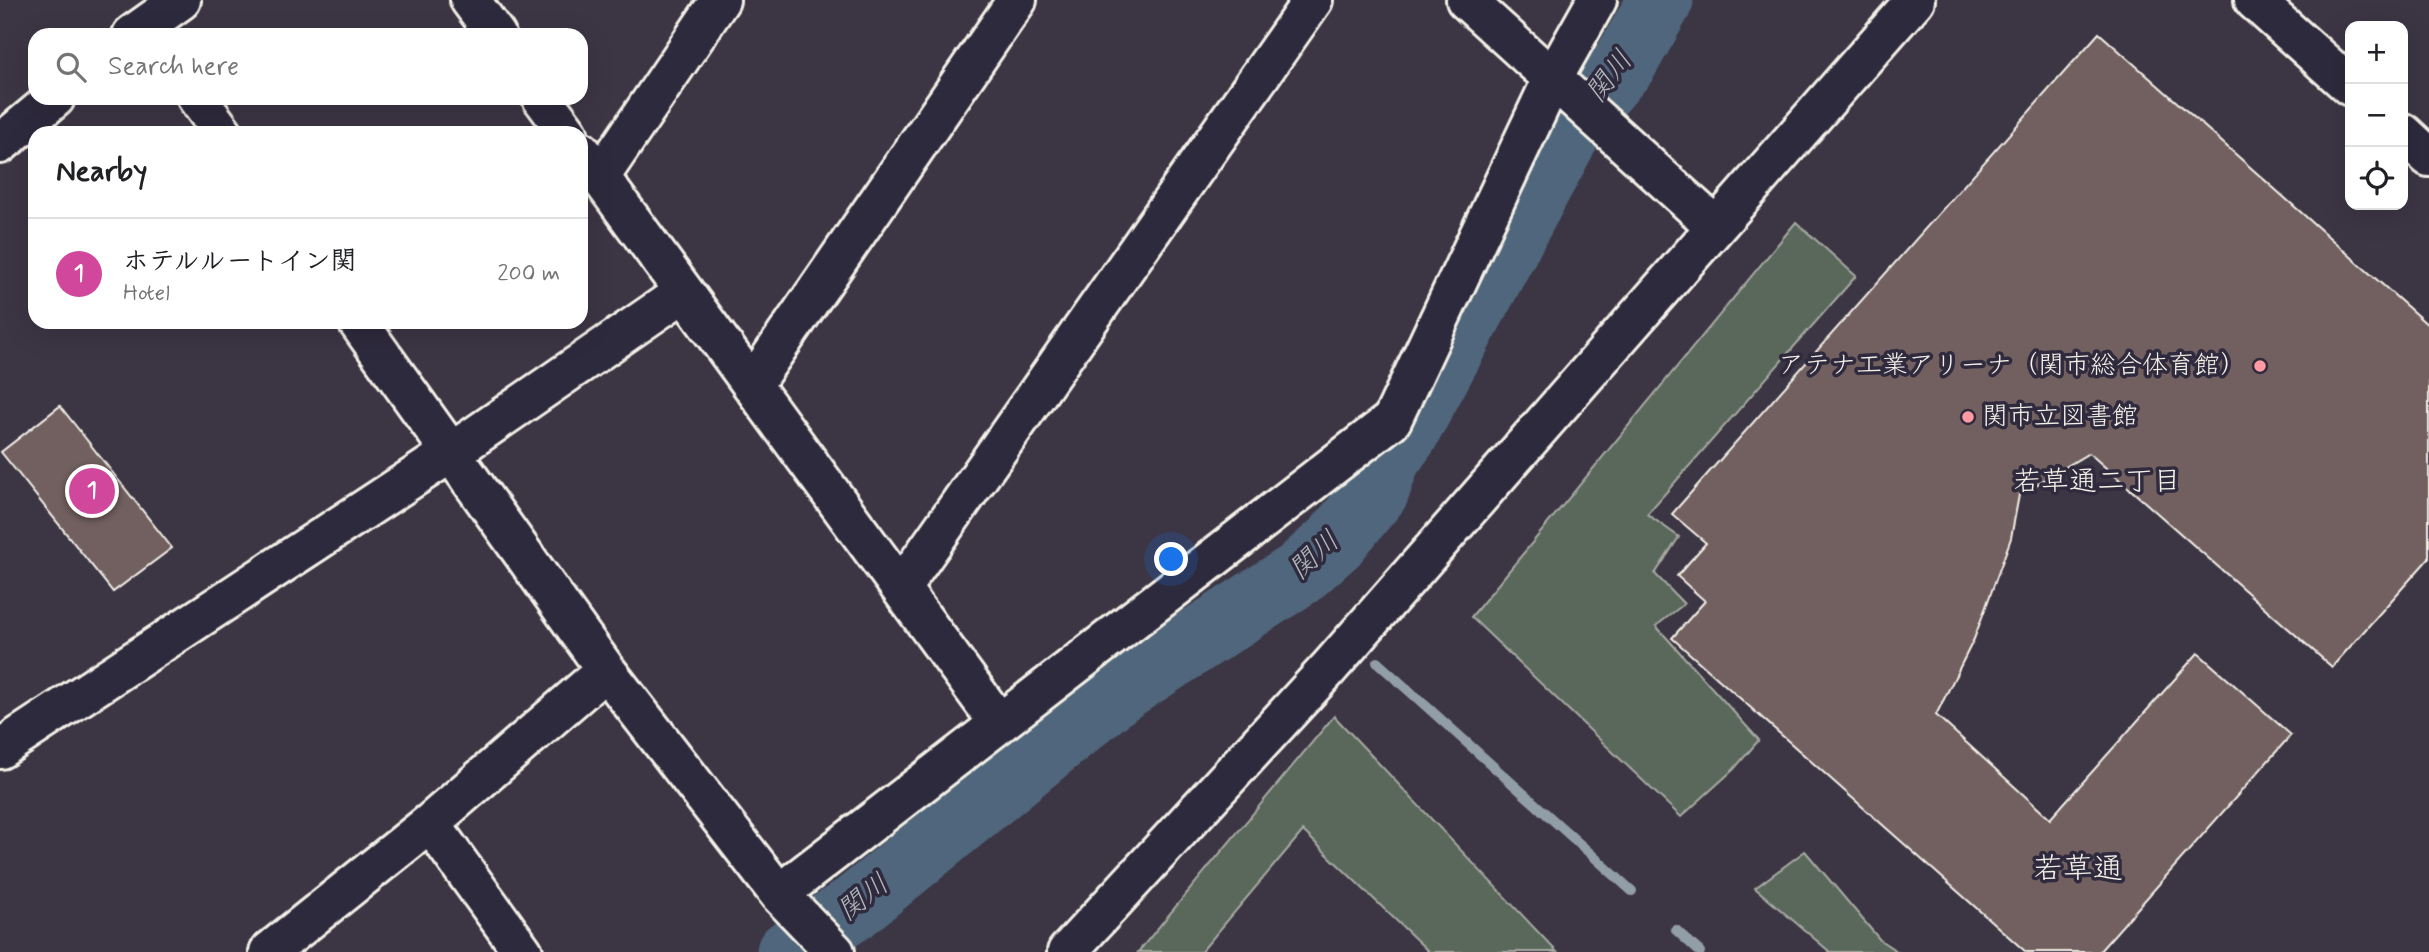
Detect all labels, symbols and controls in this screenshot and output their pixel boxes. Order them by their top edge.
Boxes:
map controls [2345,21,2408,210]
button: + [2345,21,2408,84]
search box [28,28,588,105]
water label: 関川 [1578,44,1642,110]
icon: search [52,48,90,86]
text: Search here [108,50,239,84]
button: − [2345,84,2408,147]
button: locate [2345,147,2408,210]
text: Nearby [56,152,147,191]
text: ホテルルートイン関 [123,245,356,279]
text: 1 [74,259,84,289]
text: 200 m [497,259,560,289]
text: Hotel [123,279,170,309]
place label: アテナ工業アリーナ（関市総合体育館） [1778,349,2246,383]
marker: アテナ工業アリーナ（関市総合体育館） [2252,358,2268,374]
place label: 関市立図書館 [1982,400,2138,434]
marker: 関市立図書館 [1960,409,1976,425]
district label: 若草通二丁目 [2013,464,2181,501]
pin: 1 [69,465,115,517]
water label: 関川 [1282,524,1348,588]
your location [1154,542,1188,576]
district label: 若草通 [2033,850,2123,889]
water label: 関川 [831,866,897,930]

